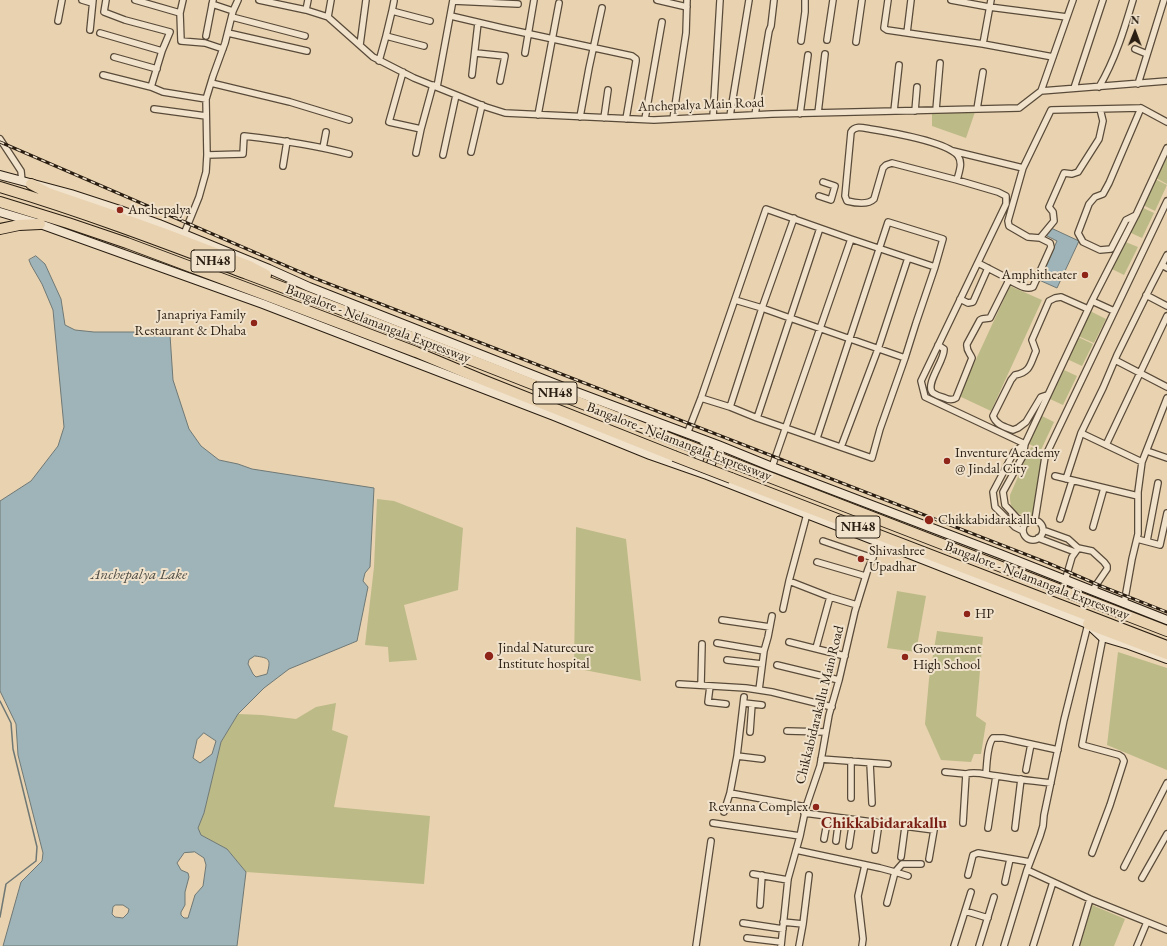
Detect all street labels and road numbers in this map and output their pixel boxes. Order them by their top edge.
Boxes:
street label: Anchepalya Main Road [637,94,765,116]
road number: NH48 [191,250,235,272]
street label: Bangalore - Nelamangala Expressway [283,281,473,367]
road number: NH48 [533,382,577,404]
street label: Bangalore - Nelamangala Expressway [584,399,774,485]
road number: NH48 [836,516,880,538]
street label: Bangalore - Nelamangala Expressway [942,538,1132,624]
street label: Chikkabidarakallu Main Road [792,624,848,786]

